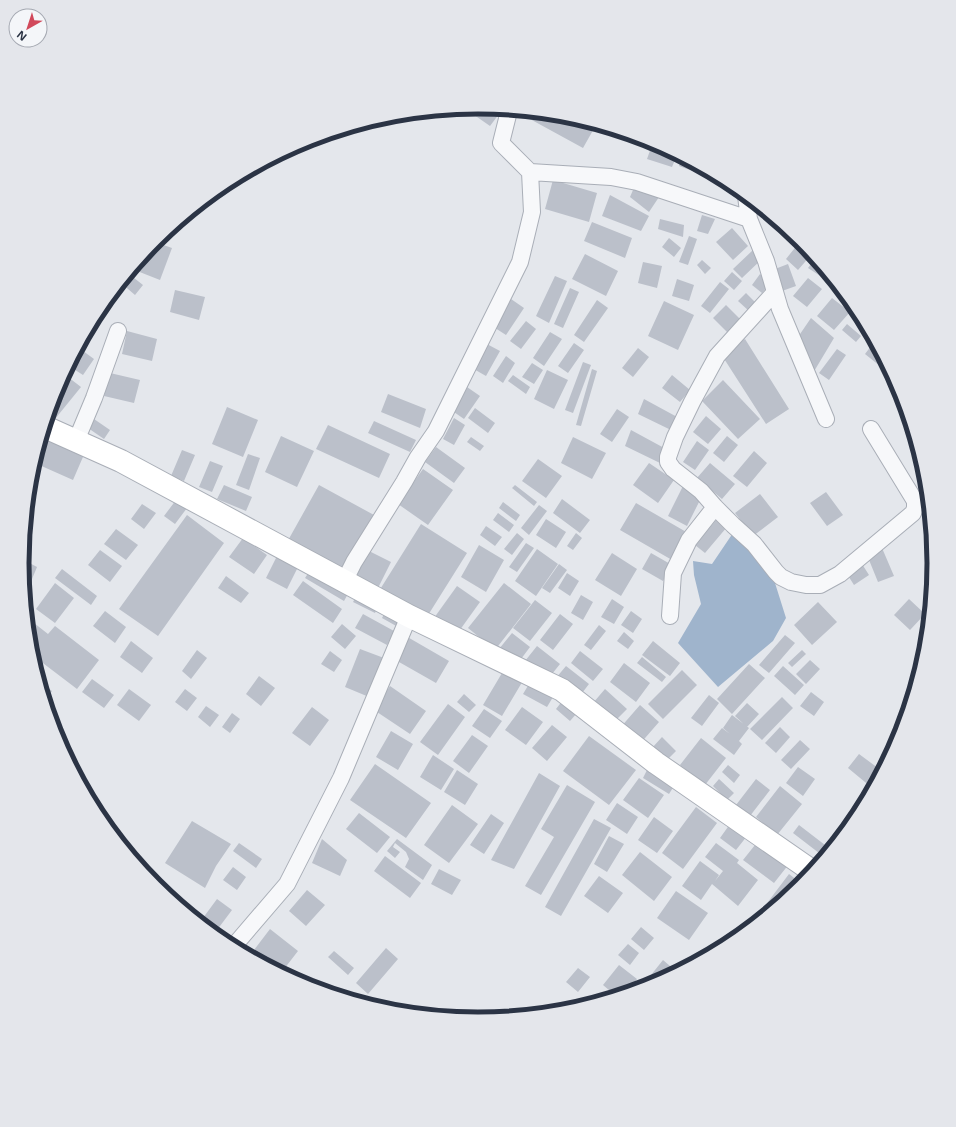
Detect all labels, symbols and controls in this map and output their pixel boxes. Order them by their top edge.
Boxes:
north arrow [8,8,48,48]
text: N [13,28,30,45]

